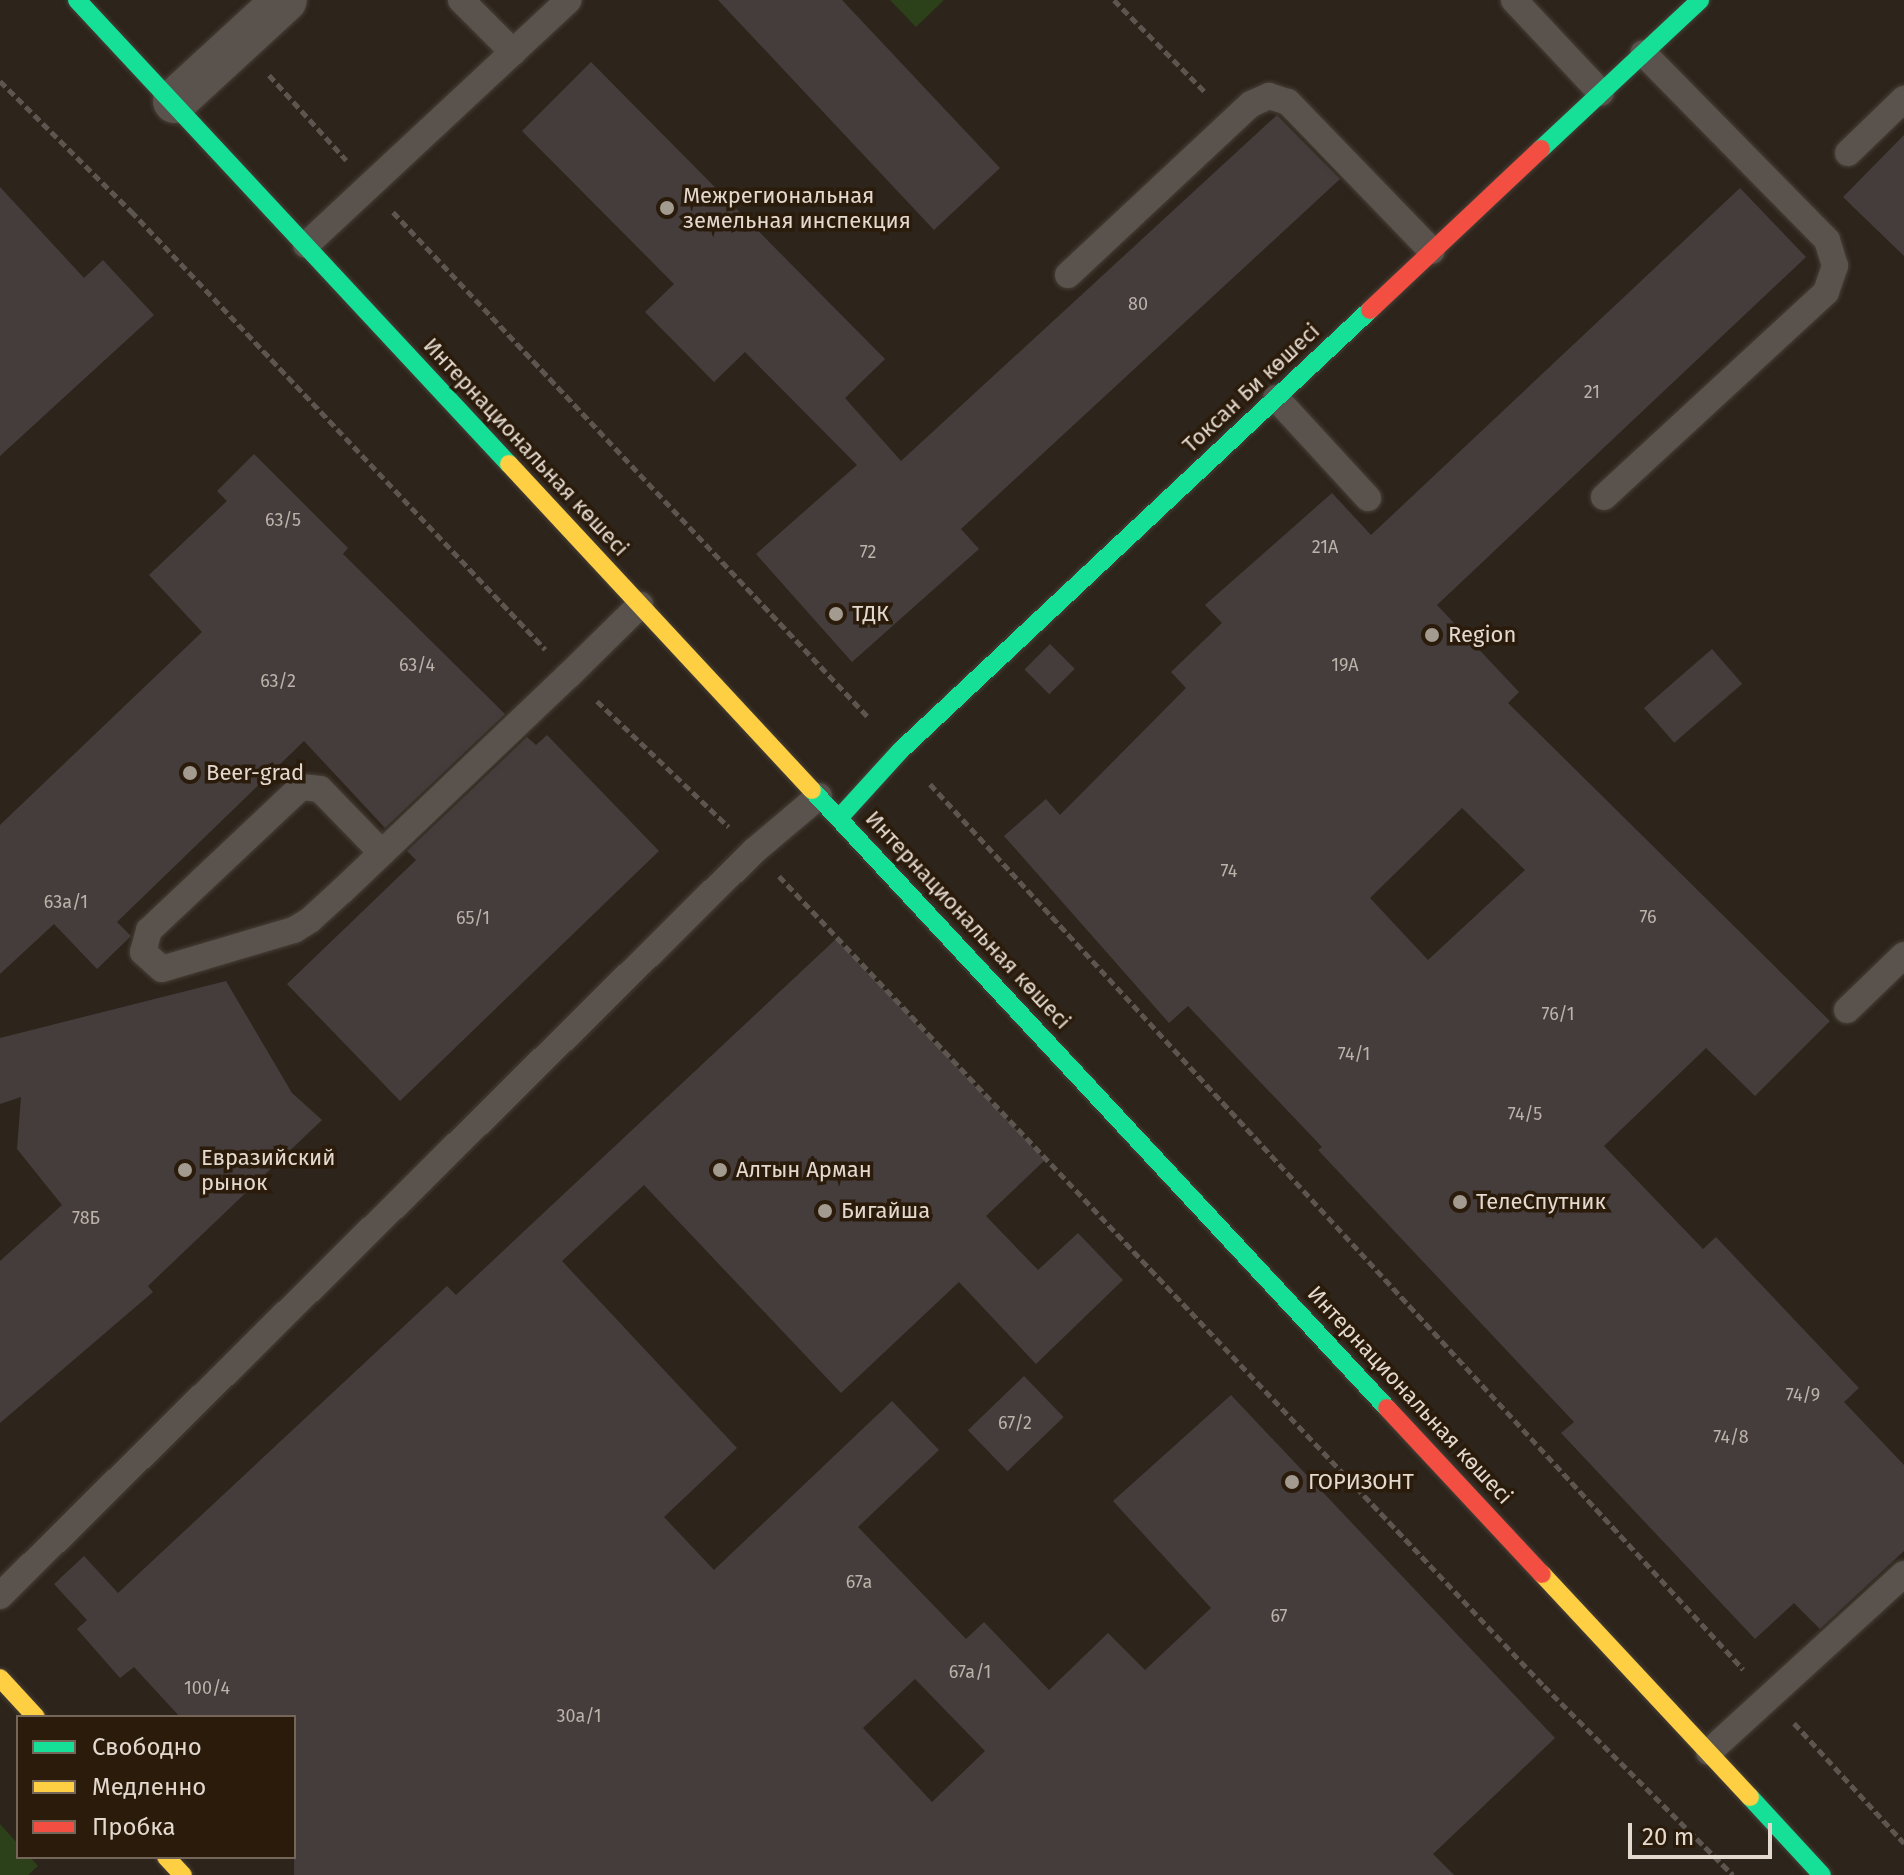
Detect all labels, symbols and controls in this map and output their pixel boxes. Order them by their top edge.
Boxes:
place label: Межрегиональная земельная инспекция [683,182,911,234]
marker: Межрегиональная земельная инспекция [658,199,676,217]
house number: 80 [1128,293,1148,315]
street label: Токсан Би көшесі [1177,318,1325,458]
street label: Интернациональная көшесі [418,332,634,562]
house number: 21 [1584,381,1600,403]
house number: 63/5 [265,509,301,531]
house number: 21А [1312,536,1338,558]
house number: 72 [860,541,876,563]
place label: ТДК [852,601,889,627]
marker: ТДК [827,605,845,623]
place label: Region [1448,622,1516,648]
marker: Region [1423,626,1441,644]
house number: 63/4 [399,654,435,676]
house number: 19А [1331,654,1359,676]
house number: 63/2 [260,670,296,692]
place label: Beer-grad [206,760,304,786]
marker: Beer-grad [181,764,199,782]
street label: Интернациональная көшесі [860,805,1076,1035]
house number: 74 [1221,860,1237,882]
house number: 63а/1 [44,891,88,913]
house number: 76 [1639,906,1657,928]
house number: 65/1 [456,907,490,929]
house number: 76/1 [1542,1003,1574,1025]
house number: 74/1 [1338,1043,1370,1065]
house number: 74/5 [1508,1103,1542,1125]
place label: Евразийский рынок [201,1144,336,1196]
place label: Алтын Арман [736,1157,872,1183]
marker: Евразийский рынок [176,1161,194,1179]
marker: Алтын Арман [711,1161,729,1179]
place label: ТелеСпутник [1476,1189,1606,1215]
marker: ТелеСпутник [1451,1193,1469,1211]
place label: Бигайша [841,1198,930,1224]
marker: Бигайша [816,1202,834,1220]
house number: 78Б [72,1207,100,1229]
street label: Интернациональная көшесі [1302,1280,1518,1510]
house number: 74/9 [1786,1384,1820,1406]
house number: 67/2 [998,1412,1032,1434]
house number: 74/8 [1713,1426,1749,1448]
place label: ГОРИЗОНТ [1308,1469,1414,1495]
marker: ГОРИЗОНТ [1283,1473,1301,1491]
house number: 67а [846,1571,872,1593]
house number: 67 [1270,1605,1288,1627]
house number: 67а/1 [949,1661,991,1683]
house number: 100/4 [184,1677,230,1699]
house number: 30а/1 [557,1705,601,1727]
legend [16,1715,296,1859]
text: Свободно [92,1733,202,1761]
text: Медленно [92,1773,206,1801]
scale bar [1632,1807,1776,1857]
text: Пробка [92,1813,176,1841]
text: 20 m [1642,1823,1694,1851]

